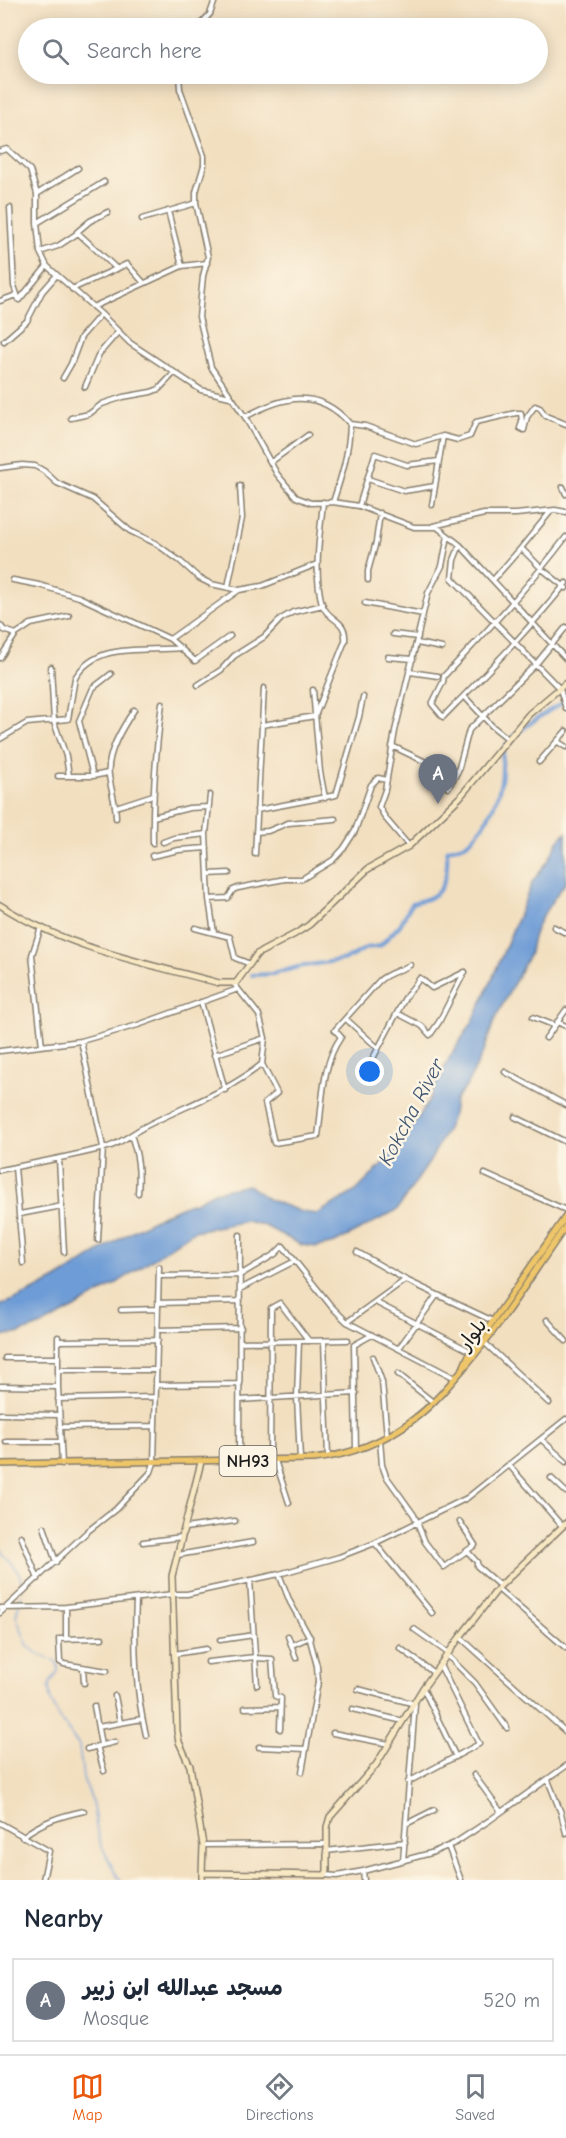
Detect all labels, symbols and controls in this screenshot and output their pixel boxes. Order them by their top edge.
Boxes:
search box [18,18,548,84]
icon: search [39,35,72,68]
text: Search here [87,38,202,64]
pin: A [418,754,458,804]
water label: Kokcha River [373,1053,450,1169]
your location [355,1057,384,1086]
street label: بلوار [452,1314,492,1356]
road number: NH93 [220,1446,276,1476]
text: Nearby [24,1904,103,1934]
text: مسجد عبدالله ابن زبیر [83,1975,283,2001]
text: A [40,1989,51,2012]
text: 520 m [483,1989,540,2012]
text: Mosque [83,2007,149,2030]
tab: Map [71,2070,104,2124]
tab: Directions [246,2070,313,2124]
tab: Saved [455,2070,495,2124]

